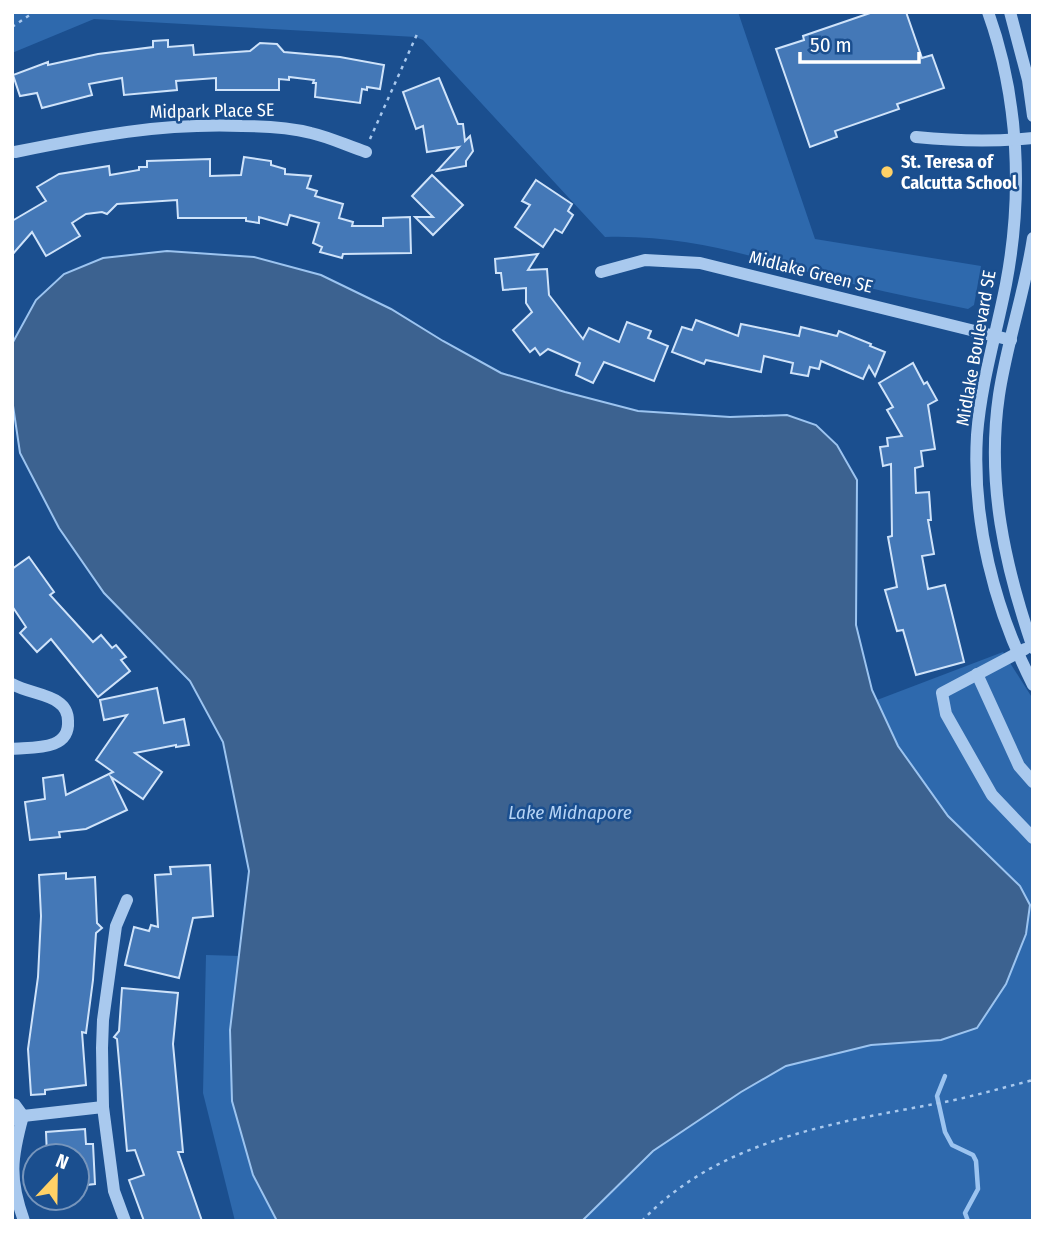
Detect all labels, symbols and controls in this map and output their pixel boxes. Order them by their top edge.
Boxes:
scale bar [800,21,919,65]
text: 50 m [810,32,852,58]
street label: Midpark Place SE [149,99,275,123]
place label: St. Teresa of Calcutta School [901,151,1017,194]
marker: St. Teresa of Calcutta School [879,164,895,180]
street label: Midlake Green SE [747,246,875,298]
street label: Midlake Boulevard SE [951,268,1001,428]
water label: Lake Midnapore [508,801,632,824]
north arrow [21,1142,91,1212]
text: N [53,1149,72,1174]

